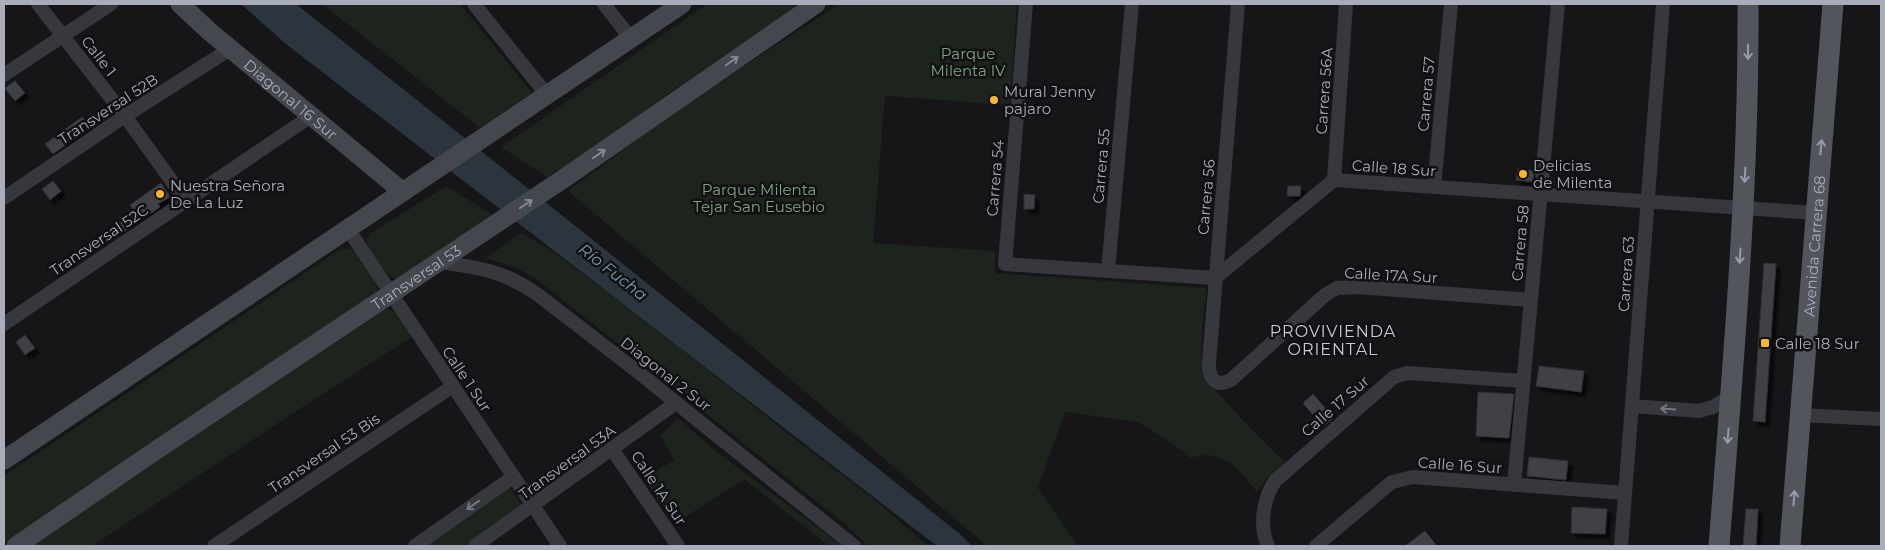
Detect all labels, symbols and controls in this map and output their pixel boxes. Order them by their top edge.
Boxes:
street label: Calle 1 [77,32,121,80]
park label: Parque Milenta IV [931,44,1006,80]
one-way arrow [1744,44,1753,60]
street label: Carrera 56A [1311,47,1337,135]
street label: Diagonal 16 Sur [240,55,341,143]
street label: Carrera 57 [1413,55,1439,132]
one-way arrow [725,56,739,66]
street label: Transversal 52B [54,70,162,148]
place label: Mural Jenny pajaro [1004,82,1096,118]
marker: Mural Jenny pajaro [988,94,1000,106]
street label: Carrera 55 [1088,128,1114,204]
street label: Carrera 54 [982,139,1008,217]
one-way arrow [1816,139,1826,155]
one-way arrow [592,149,606,159]
street label: Calle 18 Sur [1351,156,1437,180]
place label: Delicias de Milenta [1533,156,1612,192]
street label: Carrera 56 [1193,158,1219,236]
one-way arrow [1740,167,1749,183]
marker: Delicias de Milenta [1517,168,1529,180]
street label: Avenida Carrera 68 [1799,175,1829,317]
place label: Nuestra Señora De La Luz [170,176,285,212]
park label: Parque Milenta Tejar San Eusebio [693,180,825,216]
marker: Nuestra Señora De La Luz [154,188,166,200]
one-way arrow [518,199,532,209]
street label: Transversal 52C [46,200,152,280]
street label: Carrera 58 [1507,204,1533,282]
street label: Carrera 63 [1614,235,1638,313]
street label: Transversal 53 [367,240,464,314]
water label: Río Fucha [575,240,651,305]
one-way arrow [1735,248,1744,264]
street label: Calle 17A Sur [1344,263,1438,287]
district label: PROVIVIENDA ORIENTAL [1270,322,1396,359]
street label: Diagonal 2 Sur [617,333,715,415]
place label: Calle 18 Sur [1775,334,1860,353]
marker: Calle 18 Sur [1759,337,1771,349]
street label: Calle 1 Sur [438,343,496,415]
street label: Calle 17 Sur [1297,371,1373,441]
one-way arrow [1660,404,1676,413]
street label: Transversal 53 Bis [265,409,383,497]
street label: Transversal 53A [515,420,619,503]
one-way arrow [1723,428,1732,444]
street label: Calle 1A Sur [627,447,691,529]
street label: Calle 16 Sur [1417,453,1503,477]
one-way arrow [1789,490,1799,506]
one-way arrow [467,500,481,510]

